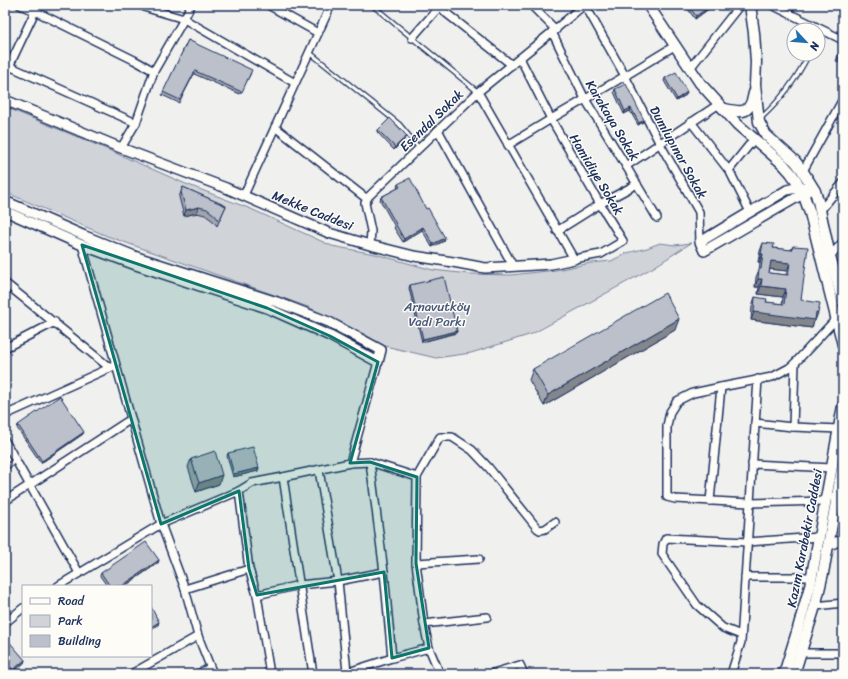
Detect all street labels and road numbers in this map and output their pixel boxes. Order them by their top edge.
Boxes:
street label: Karakaya Sokak [579,75,646,165]
street label: Esendal Sokak [394,83,469,157]
street label: Dumlupınar Sokak [643,102,714,203]
street label: Hamidiye Sokak [563,129,630,220]
street label: Mekke Caddesi [269,184,357,237]
street label: Kazım Karabekir Caddesi [780,467,829,609]

